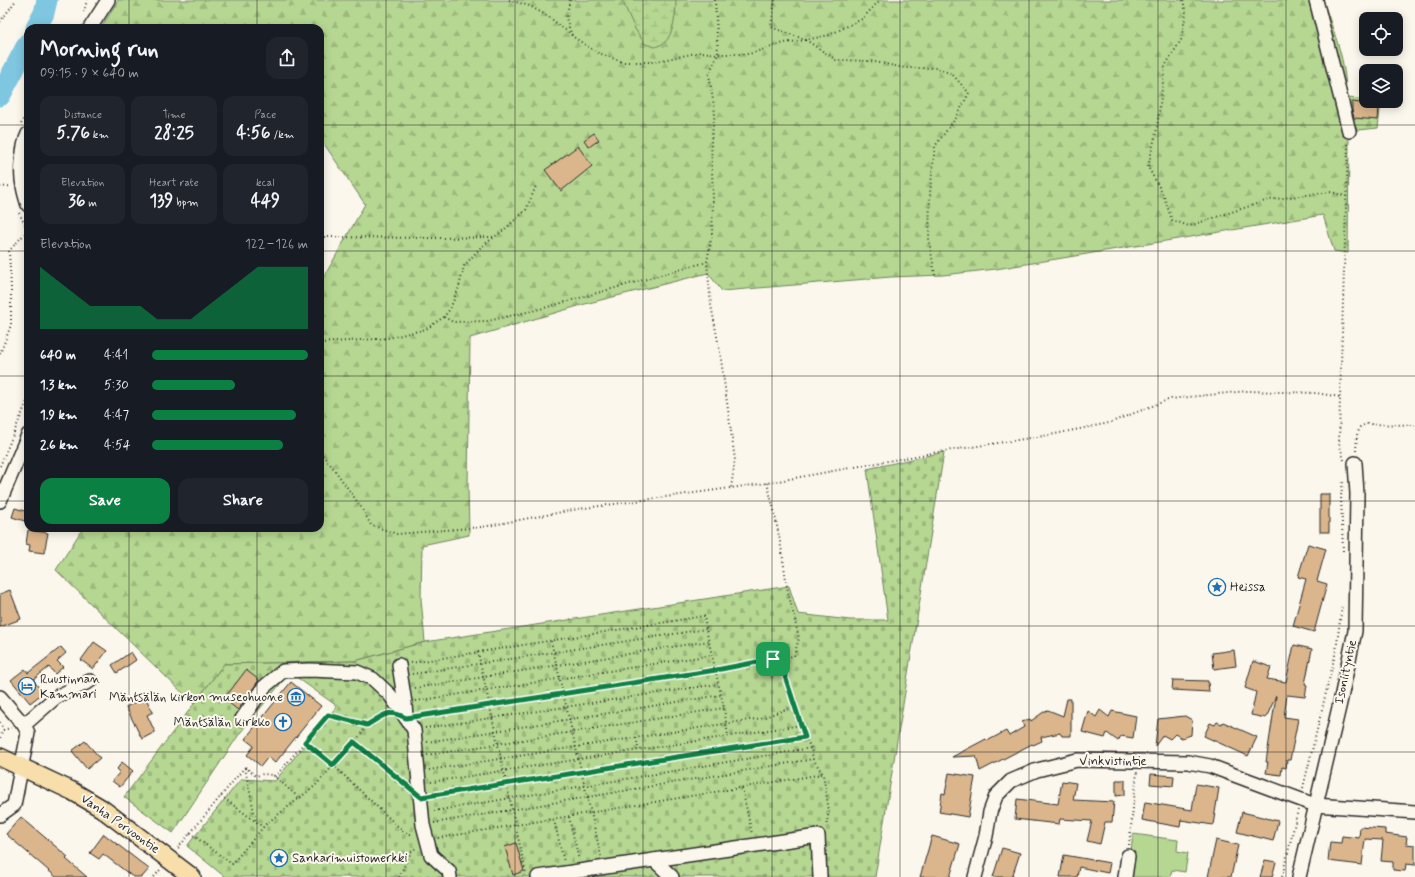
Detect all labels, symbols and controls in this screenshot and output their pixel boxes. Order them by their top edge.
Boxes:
map controls [1359,12,1403,108]
button: locate [1359,12,1403,56]
text: Morning run [40,36,159,64]
button: share [266,37,308,79]
button: layers [1359,64,1403,108]
text: 09:15 · 9 × 640 m [40,65,139,82]
text: Distance [63,108,102,122]
text: Time [162,108,186,122]
text: Pace [254,108,276,122]
text: 5.76 [56,122,90,144]
text: 28:25 [154,122,194,144]
text: 4:56 [236,122,270,144]
text: km [90,128,109,142]
text: /km [270,128,294,142]
text: Elevation [61,176,104,190]
text: Heart rate [149,176,199,190]
text: kcal [256,176,275,190]
text: 36 [68,190,85,212]
text: 139 [150,190,173,212]
text: 449 [251,190,280,212]
text: m [85,196,97,210]
text: bpm [173,196,198,210]
text: Elevation [40,236,91,253]
text: 122–126 m [245,236,308,253]
text: 640 m [40,347,76,364]
text: 4:41 [104,347,128,364]
text: 1.3 km [40,377,77,394]
text: 5:30 [104,377,129,394]
text: 1.9 km [40,407,77,424]
text: 4:47 [104,407,129,424]
text: 2.6 km [40,437,78,454]
text: 4:54 [104,437,131,454]
button: Save [40,478,170,524]
button: Share [178,478,308,524]
place icon: Heissa [1207,577,1227,597]
place label: Heissa [1230,579,1266,596]
street label: Isoniityntie [1331,638,1361,706]
pin [756,642,790,676]
icon: arrive [762,648,784,670]
place label: Ruustinnan Kammari [40,671,100,703]
hotel icon: Ruustinnan Kammari [17,676,37,696]
museum icon: Mäntsälän kirkon museohuone [286,687,306,707]
place label: Mäntsälän kirkon museohuone [109,689,283,706]
church icon: Mäntsälän kirkko [273,712,293,732]
place label: Mäntsälän kirkko [174,714,270,731]
street label: Vinkvistintie [1079,753,1147,770]
street label: Vanha Porvoontie [77,790,163,858]
place icon: Sankarimuistomerkki [269,848,289,868]
place label: Sankarimuistomerkki [292,850,408,867]

